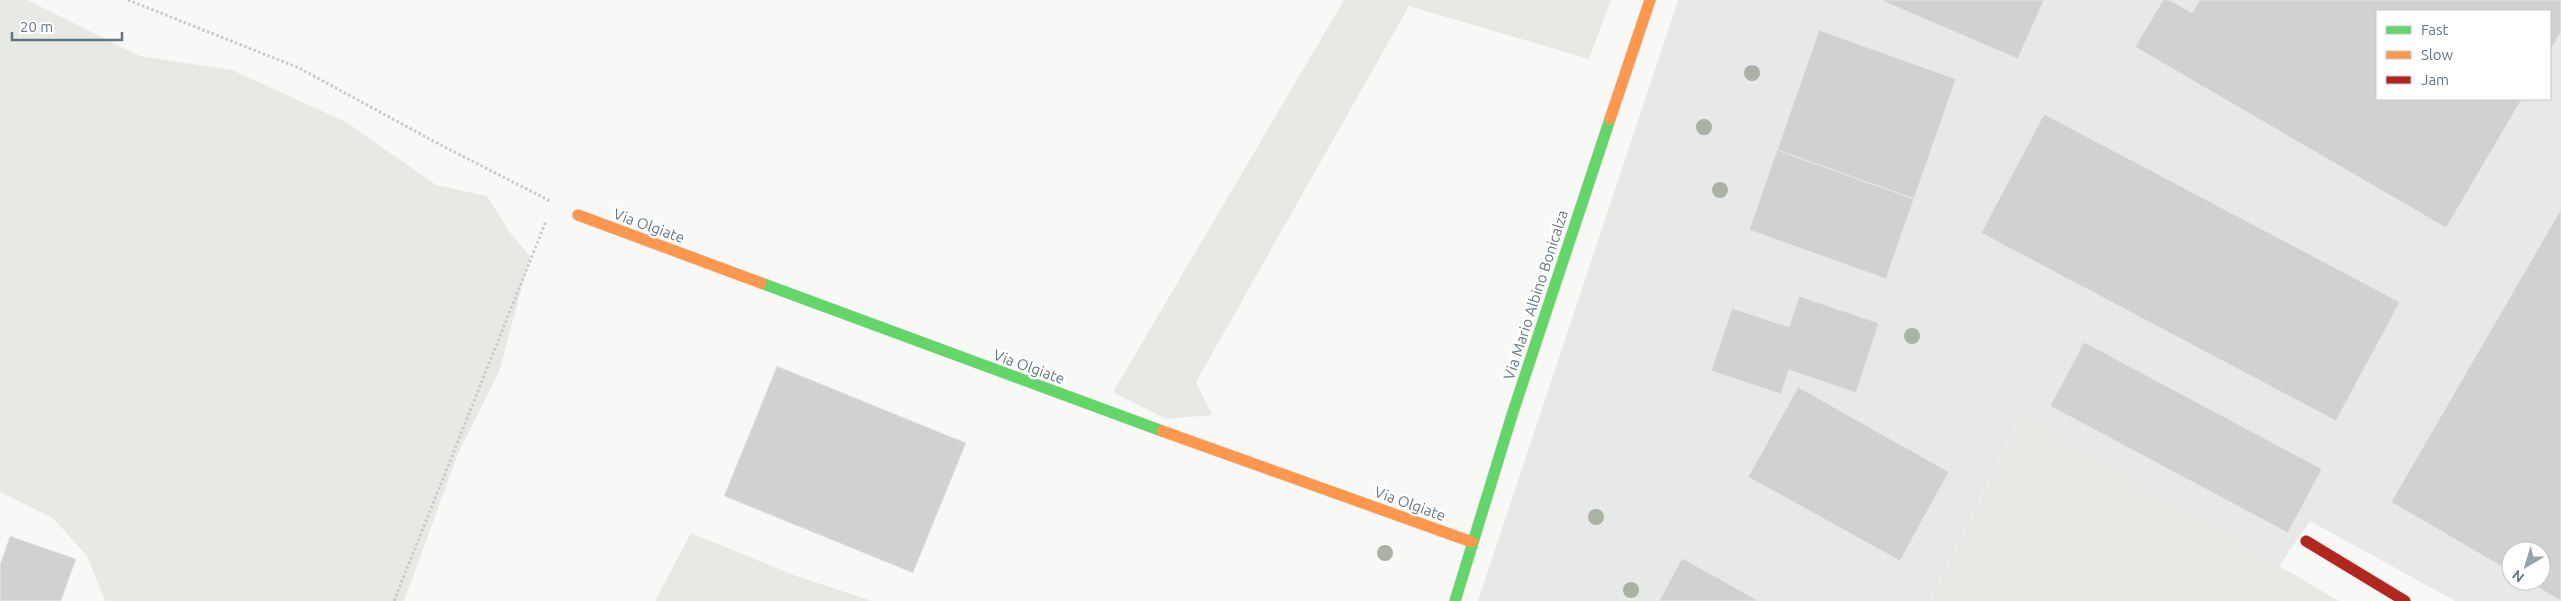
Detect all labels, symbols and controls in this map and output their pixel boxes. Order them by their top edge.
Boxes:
scale bar [12,10,122,42]
legend [2376,10,2551,100]
text: 20 m [20,18,53,35]
text: Fast [2421,21,2449,38]
text: Slow [2421,46,2454,63]
text: Jam [2421,71,2449,88]
street label: Via Olgiate [611,205,687,246]
street label: Via Mario Albino Bonicalza [1500,208,1571,382]
street label: Via Olgiate [991,346,1067,387]
street label: Via Olgiate [1372,483,1448,524]
north arrow [2501,541,2551,591]
text: N [2509,567,2527,586]

